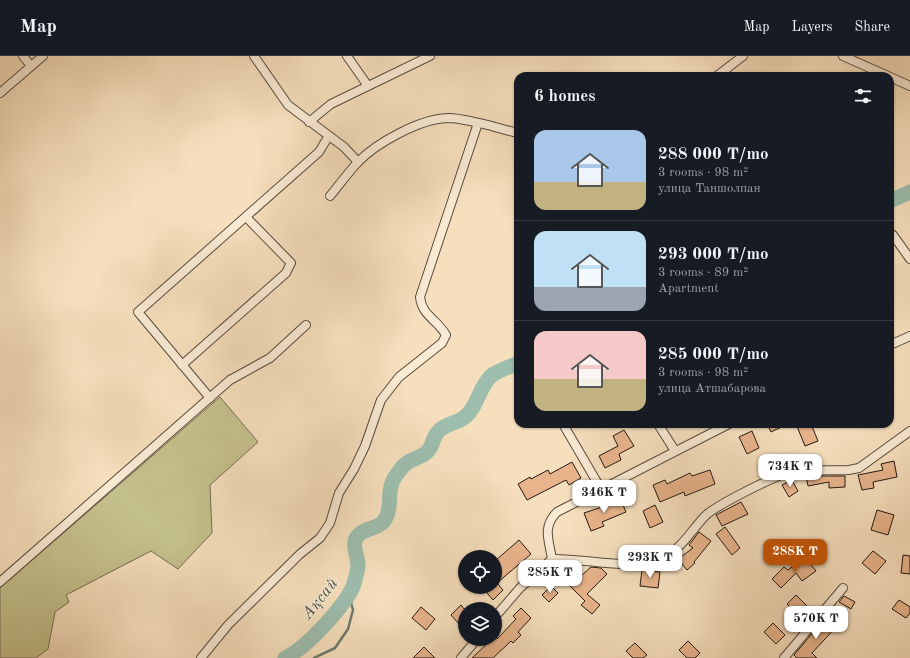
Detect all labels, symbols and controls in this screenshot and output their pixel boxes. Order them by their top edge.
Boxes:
text: Map [20,18,57,37]
text: Map [744,20,770,34]
text: Layers [792,20,833,34]
text: Share [855,20,890,34]
icon: filters [852,85,874,107]
text: 6 homes [534,88,596,105]
icon: home [566,146,614,194]
text: 288 000 ₸/mo [658,146,769,163]
text: 3 rooms · 98 m² [658,166,748,179]
text: улица Таншолпан [658,182,761,195]
text: 293 000 ₸/mo [658,246,769,263]
icon: home [566,247,614,295]
text: 3 rooms · 89 m² [658,266,748,279]
text: Apartment [658,282,719,295]
text: 285 000 ₸/mo [658,346,769,363]
icon: home [566,347,614,395]
text: 3 rooms · 98 m² [658,366,748,379]
text: улица Атшабарова [658,382,766,395]
pin: 734K ₸ [757,454,823,488]
text: 734K ₸ [767,460,813,473]
pin: 346K ₸ [571,480,637,514]
text: 346K ₸ [581,486,627,499]
pin: 288K ₸ [762,539,828,573]
pin: 293K ₸ [617,545,683,579]
text: 288K ₸ [772,545,818,558]
map controls [458,550,502,646]
button: locate [458,550,502,594]
text: 293K ₸ [627,551,673,564]
pin: 285K ₸ [517,560,583,594]
text: 285K ₸ [527,566,573,579]
water label: Ақсай [298,575,342,624]
button: layers [458,602,502,646]
pin: 570K ₸ [783,606,849,640]
text: 570K ₸ [793,612,839,625]

